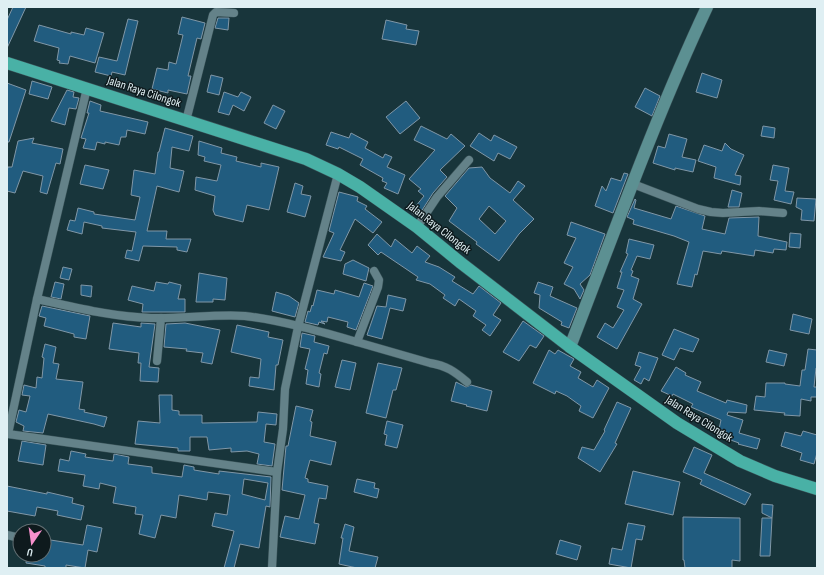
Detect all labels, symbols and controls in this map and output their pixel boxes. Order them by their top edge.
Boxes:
street label: Jalan Raya Cilongok [104,73,183,111]
street label: Jalan Raya Cilongok [403,198,474,258]
street label: Jalan Raya Cilongok [662,392,736,446]
north arrow [12,523,52,563]
text: U [25,545,34,559]

